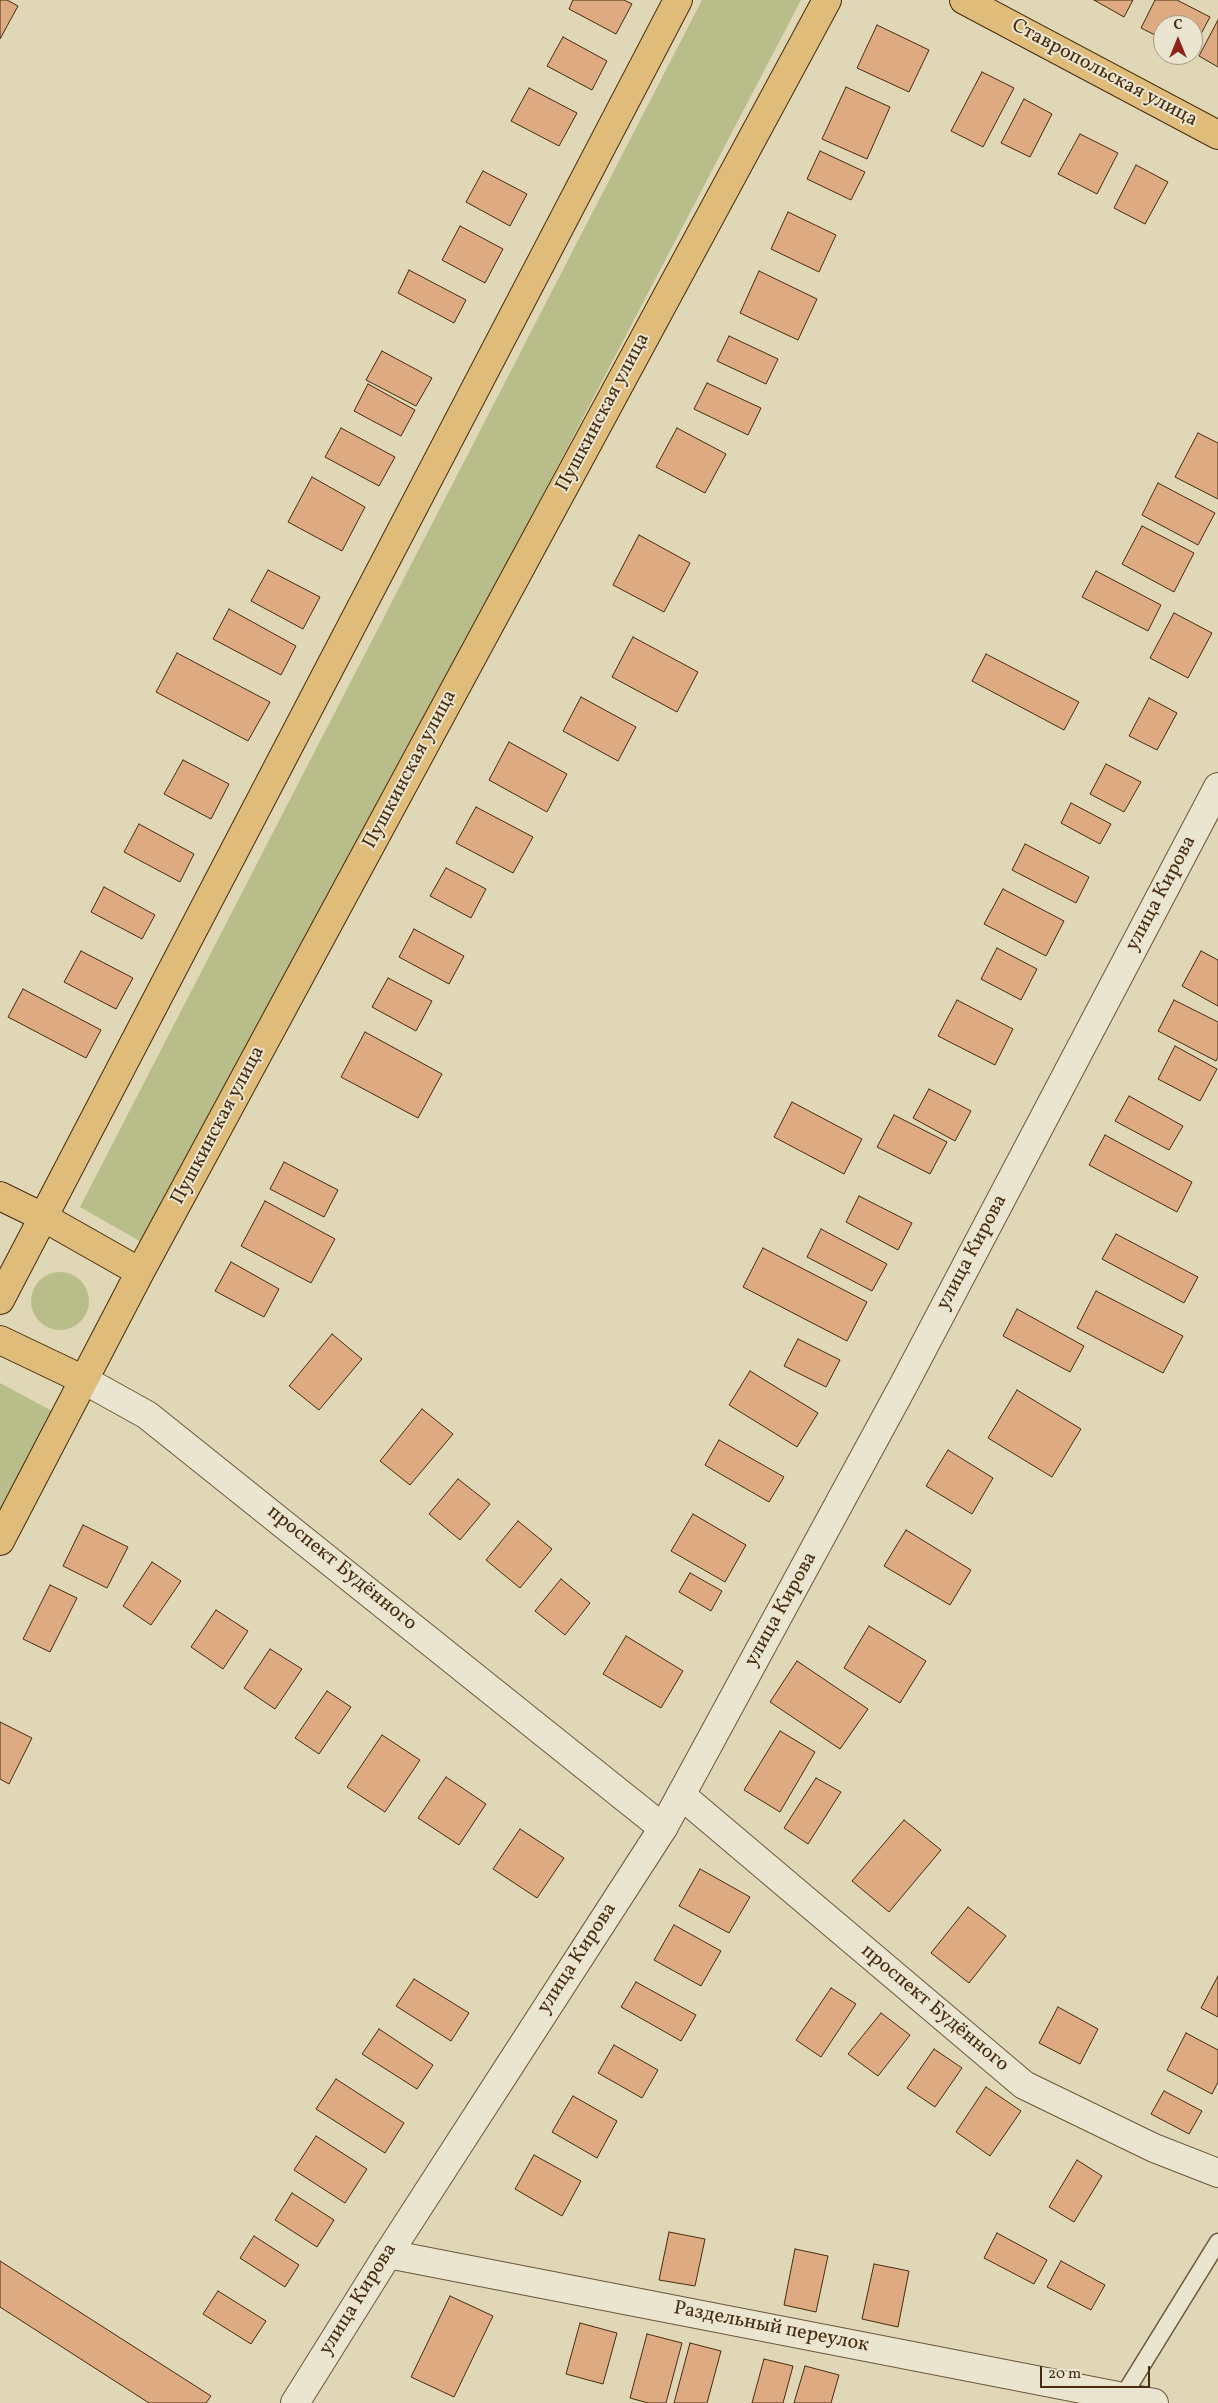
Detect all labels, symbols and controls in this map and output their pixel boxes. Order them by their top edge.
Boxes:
street label: Ставропольская улица [1007,15,1201,133]
north arrow [1153,15,1203,65]
street label: Пушкинская улица [552,330,656,496]
street label: Пушкинская улица [359,687,463,853]
street label: улица Кирова [1121,832,1203,956]
street label: Пушкинская улица [167,1043,271,1209]
street label: улица Кирова [932,1191,1014,1315]
street label: проспект Будённого [261,1501,421,1637]
street label: улица Кирова [741,1548,823,1672]
street label: улица Кирова [533,1899,623,2019]
street label: проспект Будённого [855,1940,1013,2078]
street label: улица Кирова [315,2240,403,2360]
street label: Раздельный переулок [671,2297,871,2359]
scale bar [1043,2356,1153,2388]
text: 20 m [1048,2364,1081,2385]

